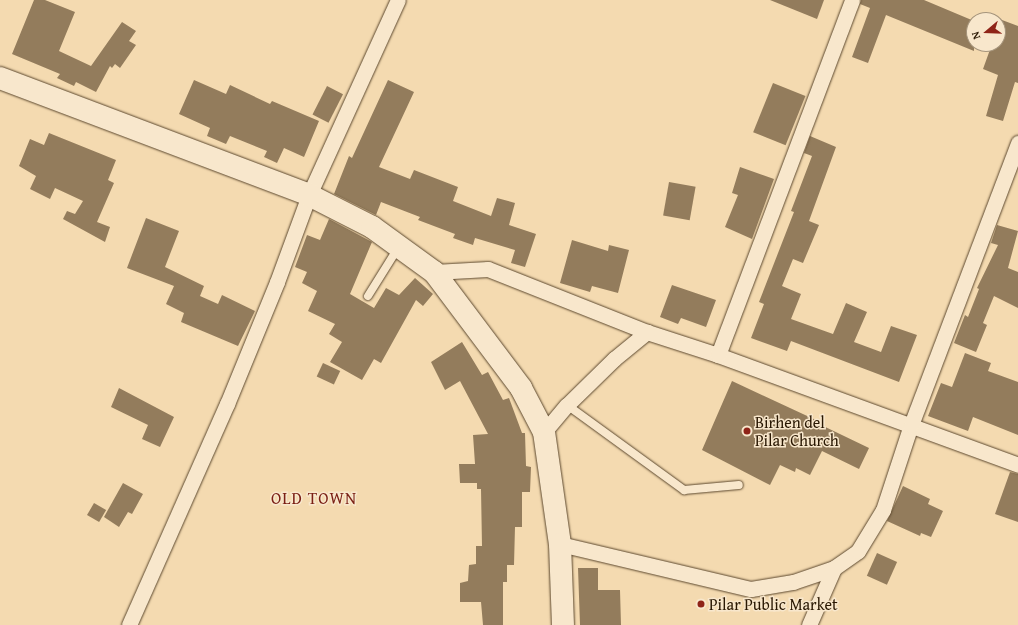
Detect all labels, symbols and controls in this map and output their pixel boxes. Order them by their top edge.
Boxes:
north arrow [966,12,1006,52]
text: N [967,30,984,42]
place label: Birhen del Pilar Church [755,412,839,450]
marker: Birhen del Pilar Church [742,426,752,436]
district label: OLD TOWN [271,488,357,508]
place label: Pilar Public Market [709,594,838,614]
marker: Pilar Public Market [696,599,706,609]

